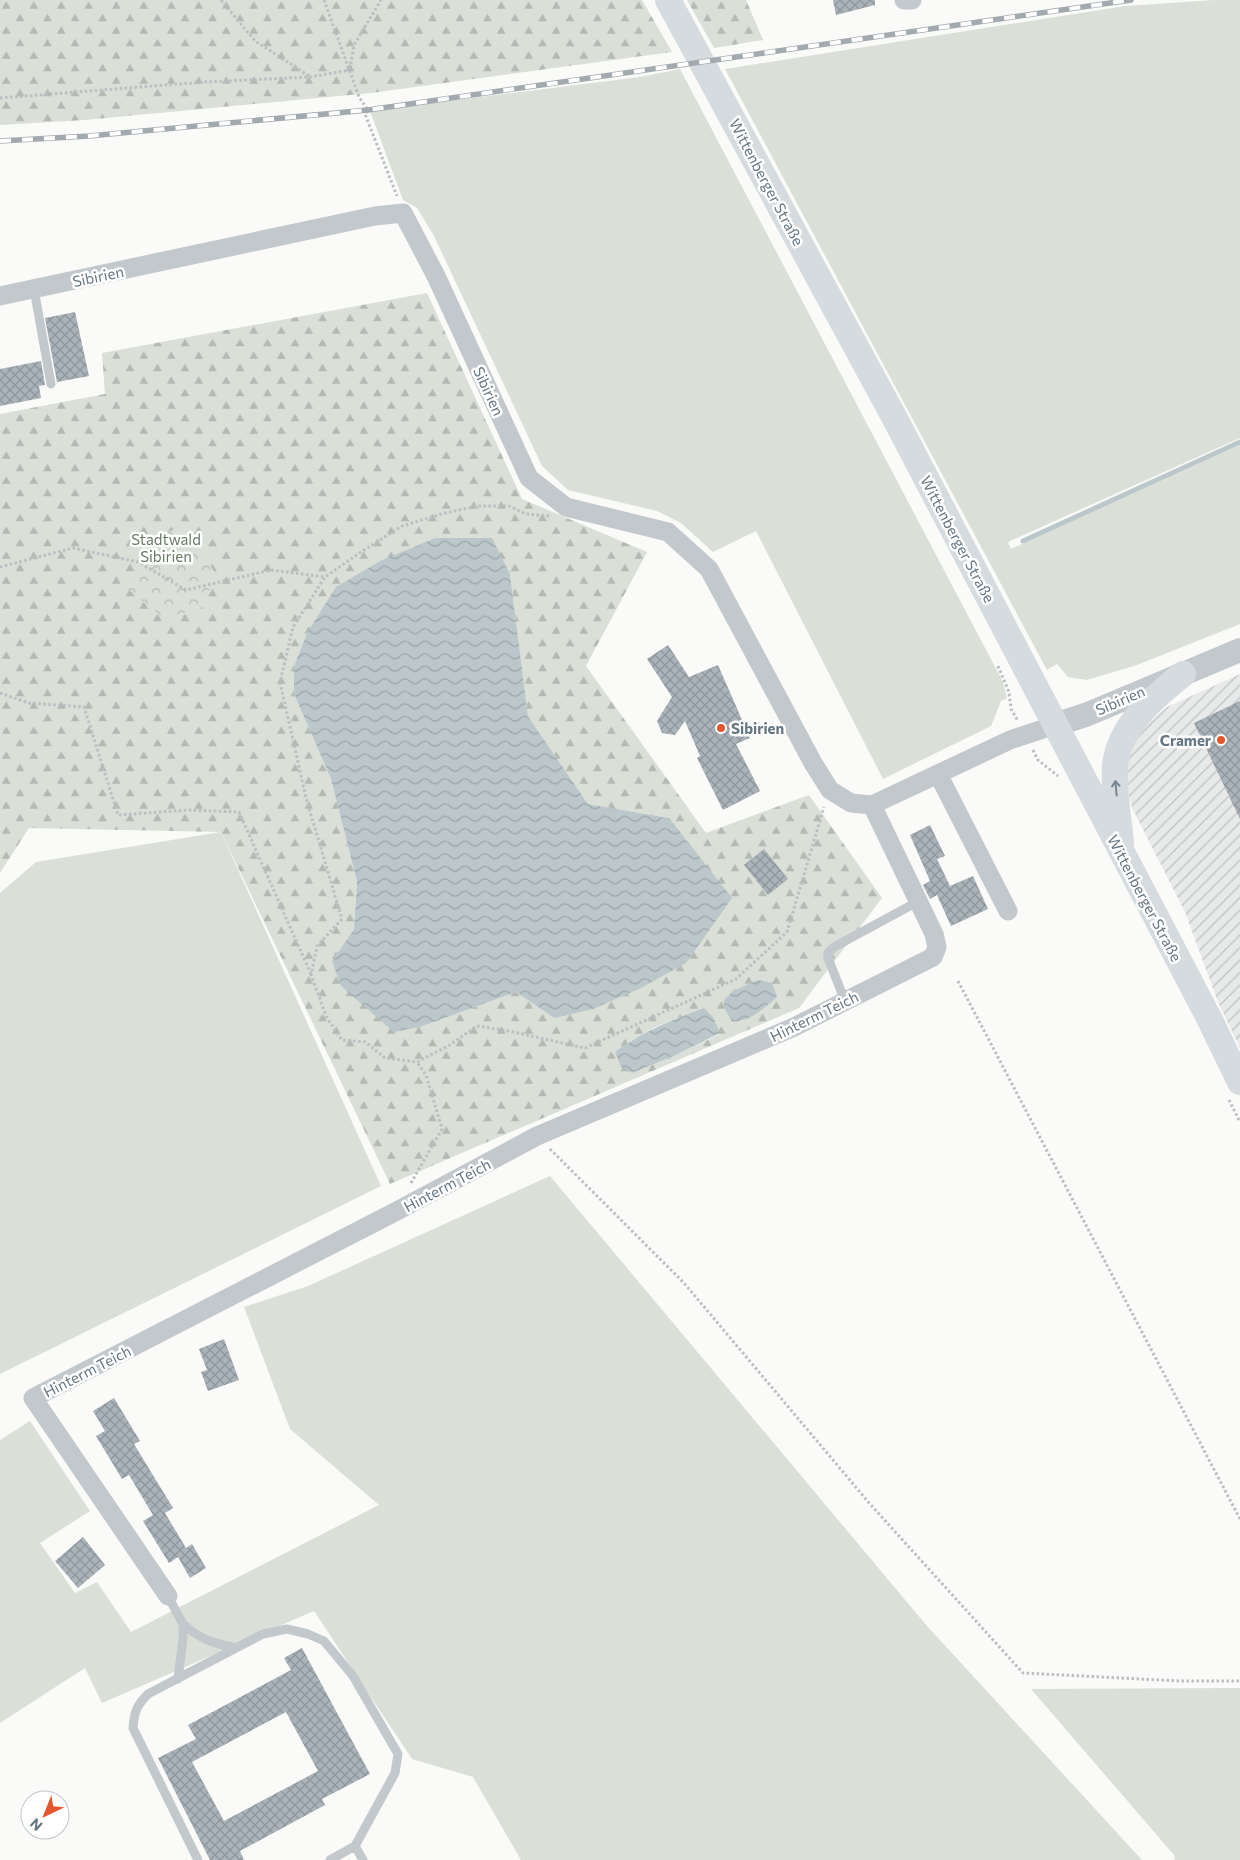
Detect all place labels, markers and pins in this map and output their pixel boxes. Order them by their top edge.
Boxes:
place label: Sibirien [731,719,784,737]
marker: Sibirien [715,722,727,734]
place label: Cramer [1160,731,1211,749]
marker: Cramer [1215,734,1227,746]

